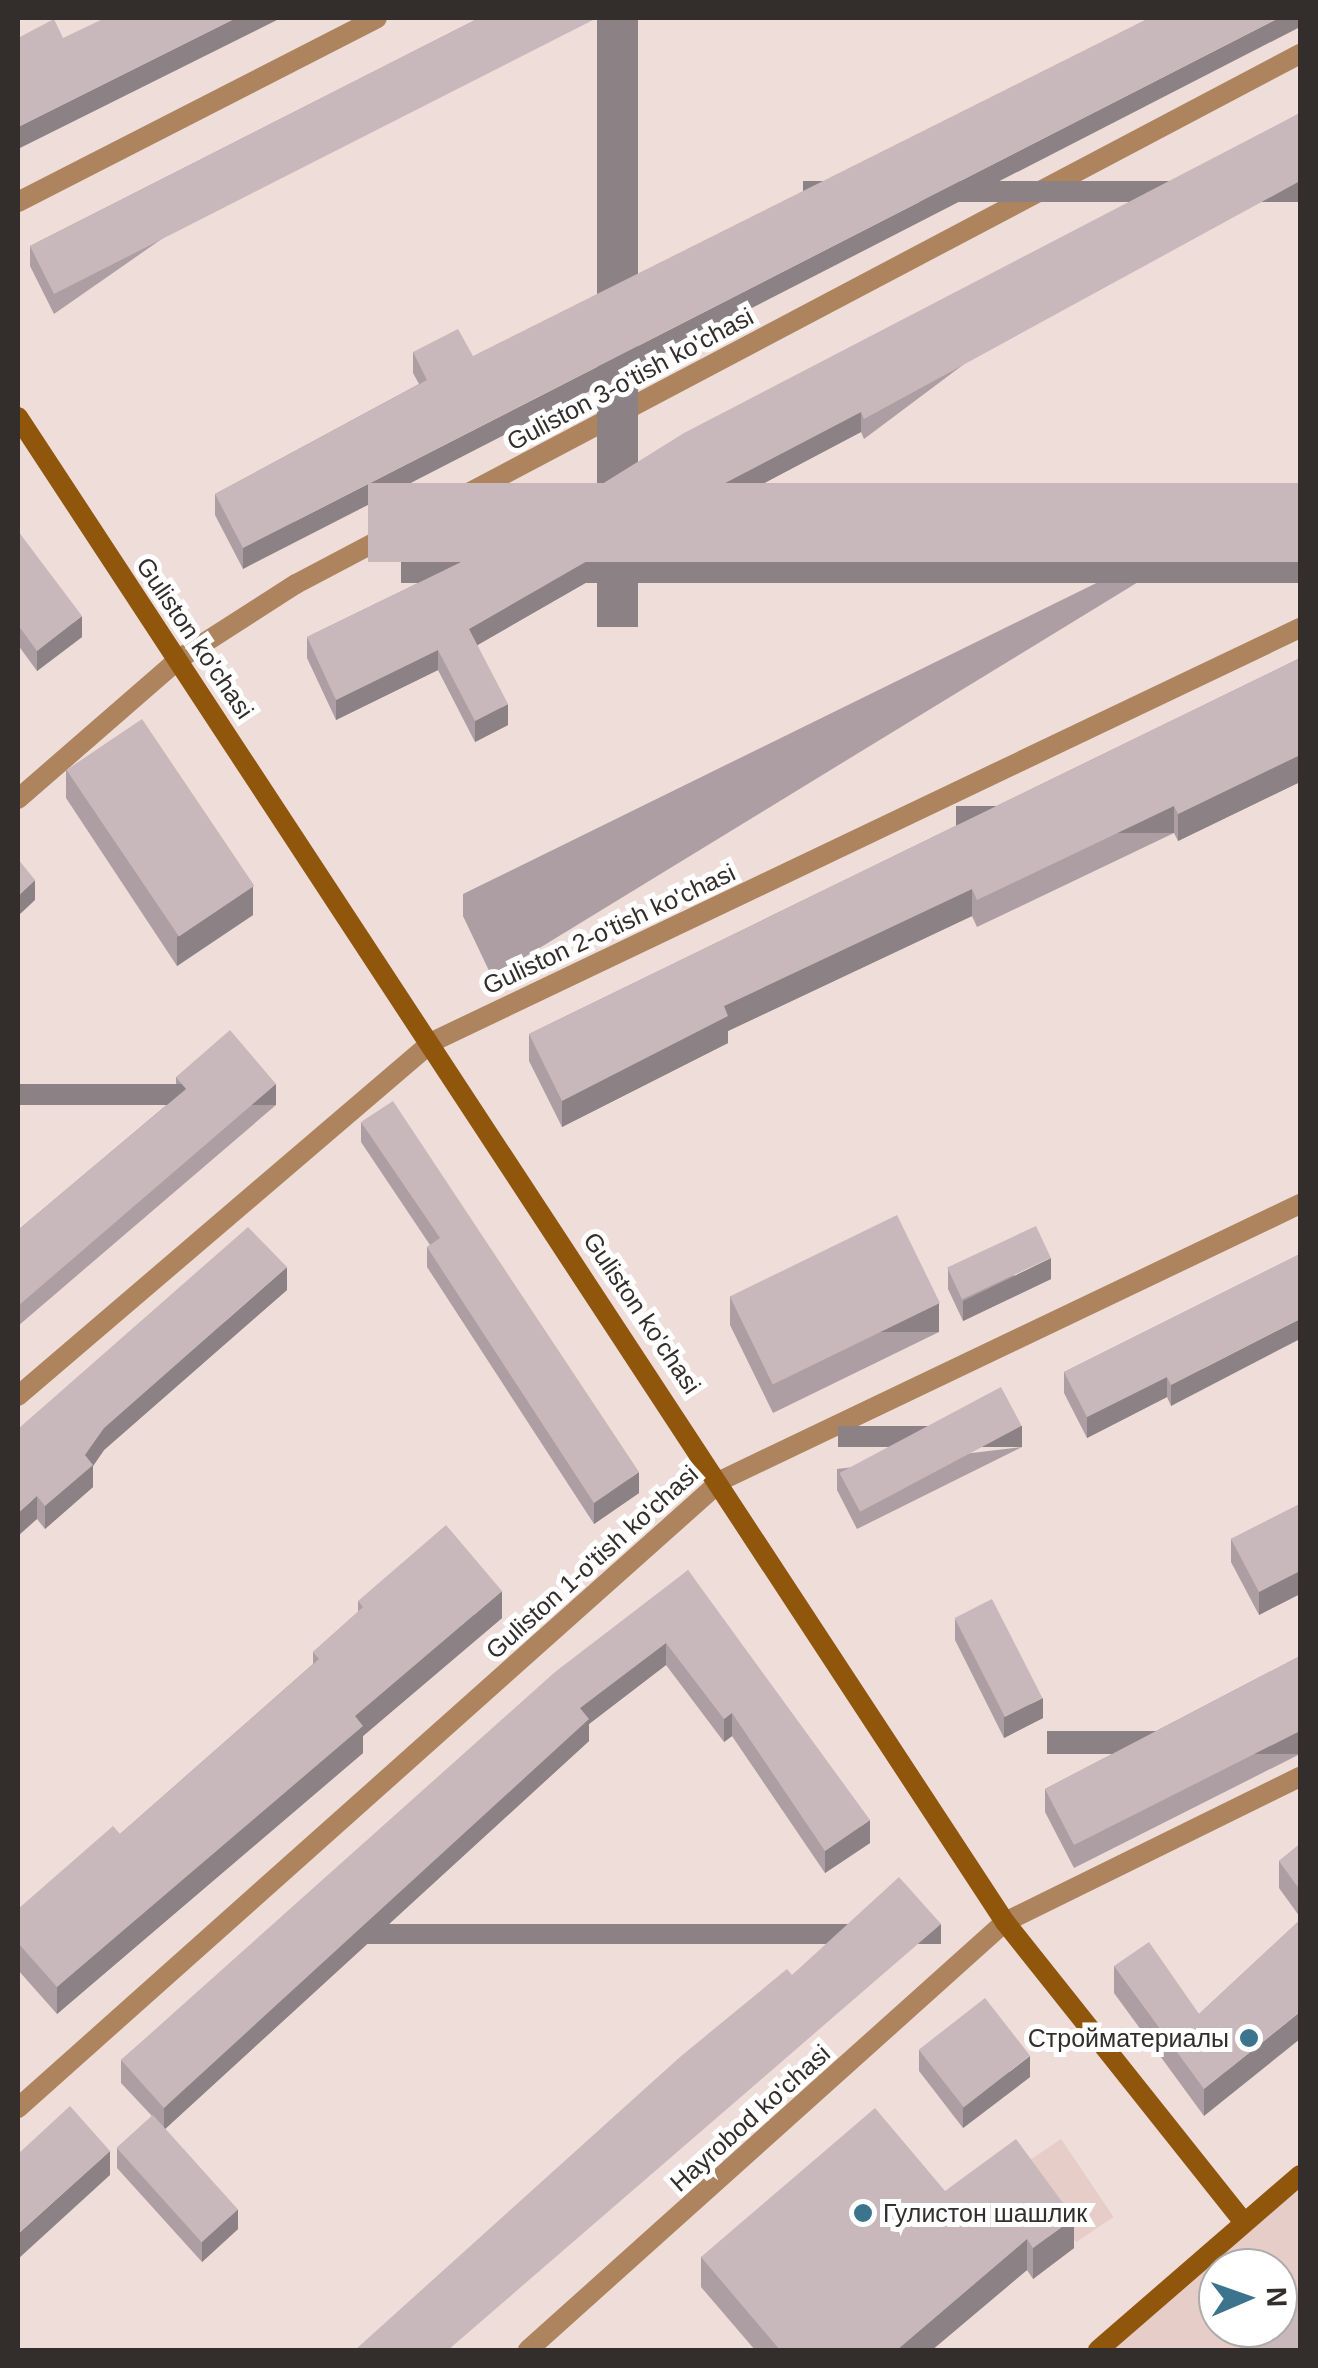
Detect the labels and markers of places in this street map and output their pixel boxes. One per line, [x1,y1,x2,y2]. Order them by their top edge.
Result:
place label: Стройматериалы [1028,2023,1229,2053]
marker: Стройматериалы [1238,2027,1260,2049]
place label: Гулистон шашлик [883,2198,1087,2228]
marker: Гулистон шашлик [852,2202,874,2224]

